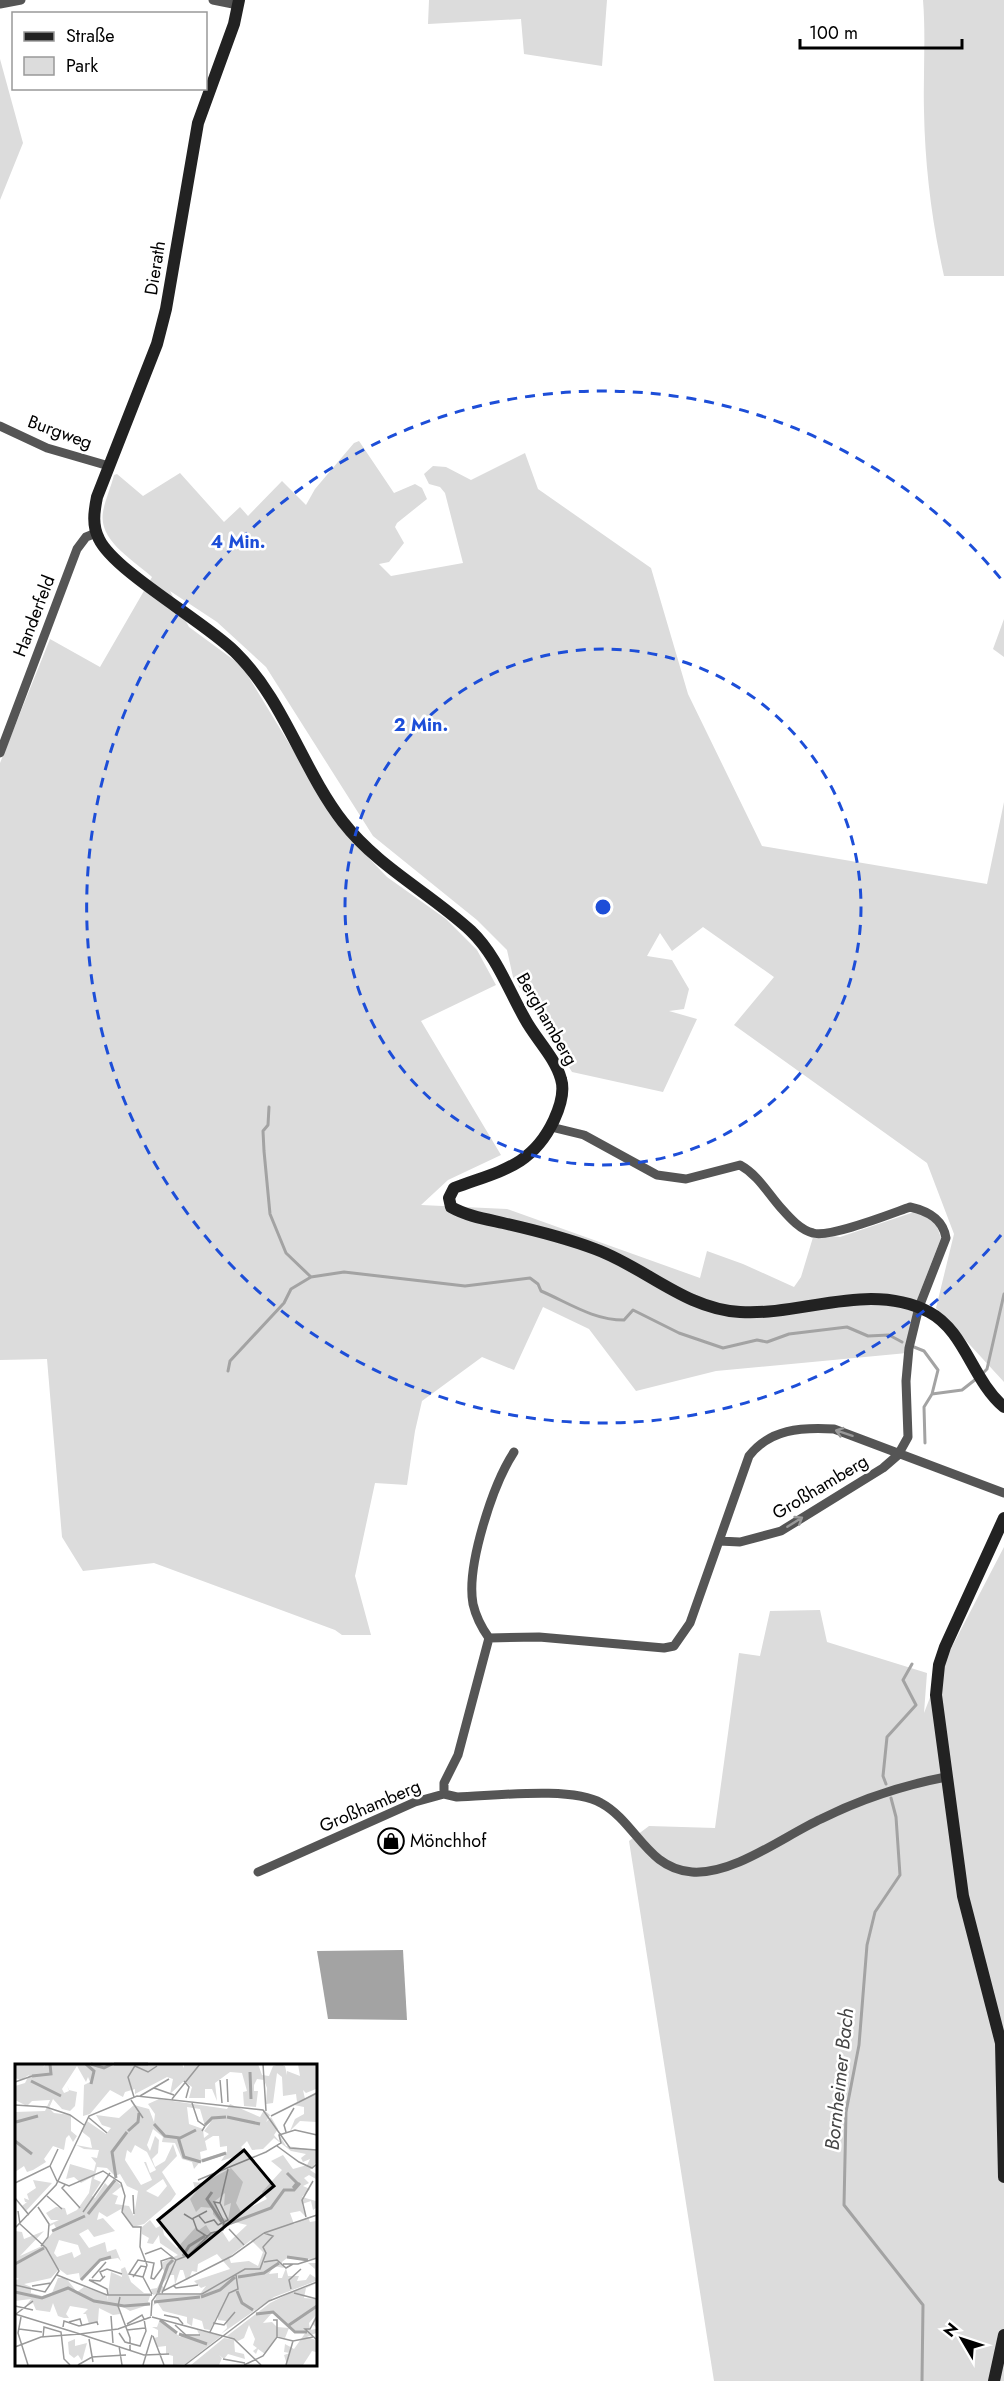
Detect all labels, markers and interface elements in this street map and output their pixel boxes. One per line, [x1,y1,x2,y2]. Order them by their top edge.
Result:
legend [12,12,207,90]
scale bar [800,12,962,50]
text: 100 m [809,20,858,46]
text: Straße [66,23,114,49]
text: Park [66,53,98,79]
street label: Dierath [138,239,172,297]
street label: Burgweg [24,408,96,456]
text: 4 Min. [210,529,266,555]
street label: Handerfeld [7,571,61,661]
text: 2 Min. [394,712,448,738]
centre of rings [593,897,613,917]
street label: Berghamberg [510,968,584,1070]
one-way arrow [835,1426,854,1437]
street label: Großhamberg [767,1448,873,1526]
one-way arrow [786,1516,803,1529]
street label: Großhamberg [315,1773,425,1839]
shop icon: Mönchhof [376,1826,406,1856]
place label: Mönchhof [410,1828,487,1854]
water label: Bornheimer Bach [818,2007,861,2152]
inset map [15,2064,316,2366]
north arrow [932,2309,992,2369]
text: N [938,2318,964,2342]

